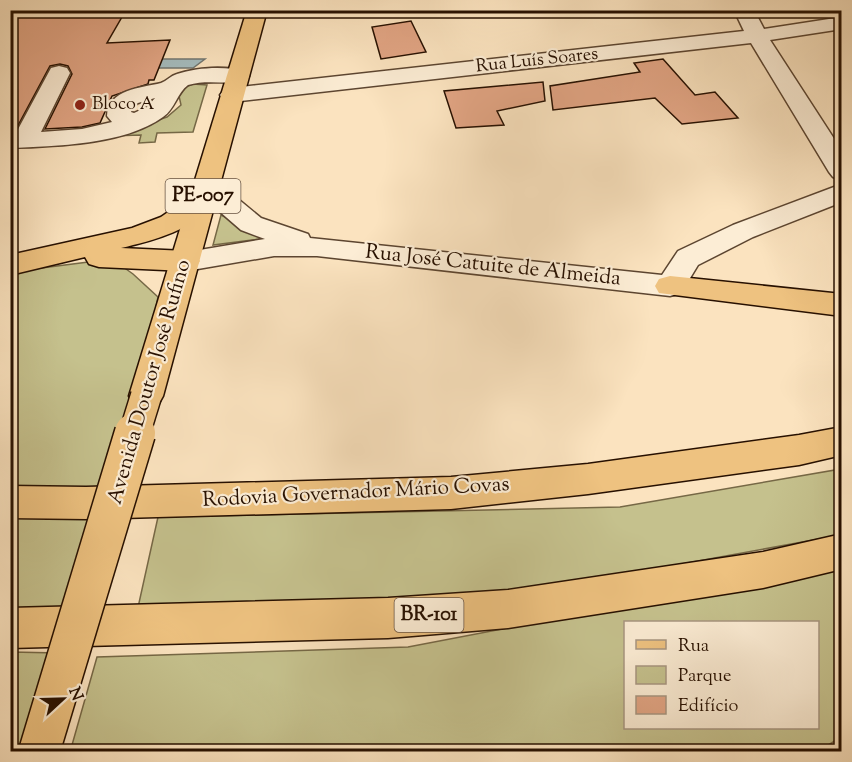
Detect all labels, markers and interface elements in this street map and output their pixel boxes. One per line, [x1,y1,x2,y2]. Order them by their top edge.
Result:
street label: Rua Luís Soares [474,42,600,80]
place label: Bloco A [92,92,155,118]
marker: Bloco A [73,98,87,112]
road number: PE-007 [166,179,240,213]
street label: Rua José Catuite de Almeida [364,238,623,294]
street label: Avenida Doutor José Rufino [101,256,199,508]
street label: Rodovia Governador Mário Covas [202,470,510,516]
road number: BR-101 [394,598,464,632]
legend [624,621,819,729]
text: Rua [678,634,709,660]
text: Parque [678,664,731,690]
north arrow [33,669,93,729]
text: N [62,684,88,705]
text: Edifício [678,694,739,720]

